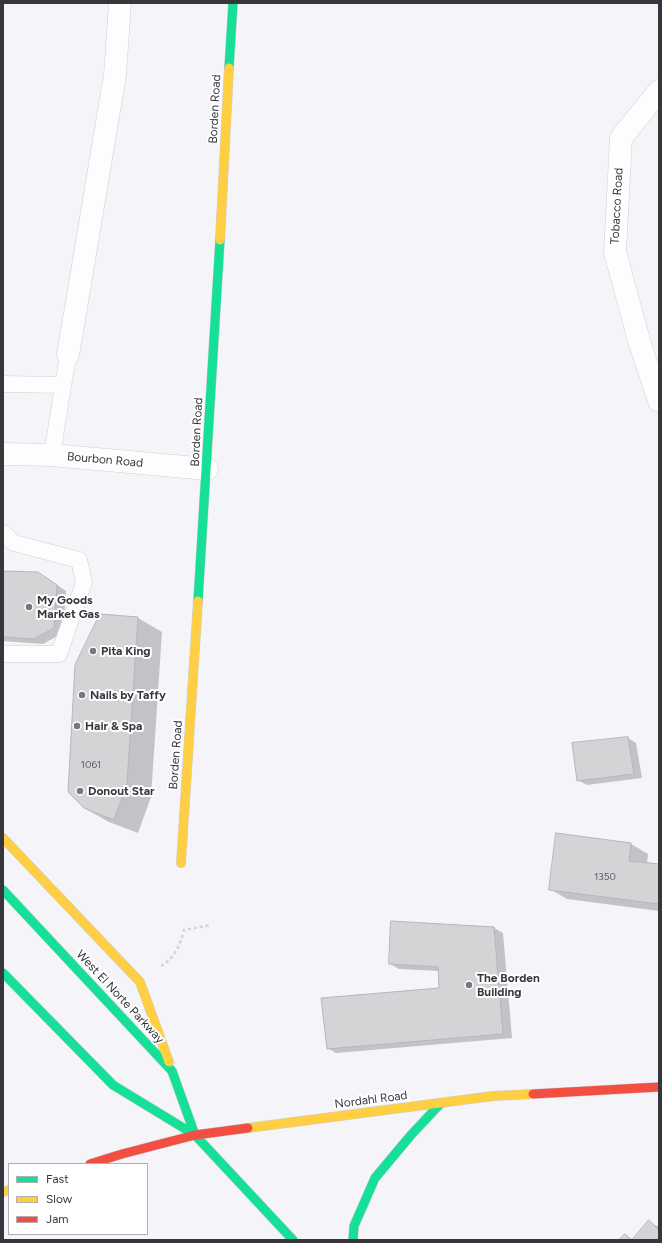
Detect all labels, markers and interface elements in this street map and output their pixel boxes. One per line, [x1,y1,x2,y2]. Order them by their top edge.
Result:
street label: Borden Road [206,74,224,144]
street label: Tobacco Road [608,167,626,245]
street label: Borden Road [188,397,206,467]
street label: Bourbon Road [66,450,144,470]
place label: My Goods Market Gas [37,593,100,621]
marker: My Goods Market Gas [24,602,34,612]
place label: Pita King [101,644,151,658]
marker: Pita King [88,646,98,656]
place label: Nails by Taffy [90,688,166,702]
marker: Nails by Taffy [77,690,87,700]
place label: Hair & Spa [85,719,142,733]
street label: Borden Road [166,720,186,790]
marker: Hair & Spa [72,721,82,731]
house number: 1061 [81,759,101,771]
place label: Donout Star [88,784,155,798]
marker: Donout Star [75,786,85,796]
house number: 1350 [594,871,616,883]
street label: West El Norte Parkway [73,947,167,1047]
place label: The Borden Building [477,971,540,999]
marker: The Borden Building [464,980,474,990]
street label: Nordahl Road [334,1088,408,1112]
legend [8,1163,148,1235]
text: Fast [46,1172,69,1186]
text: Slow [46,1192,72,1206]
text: Jam [46,1212,69,1226]

